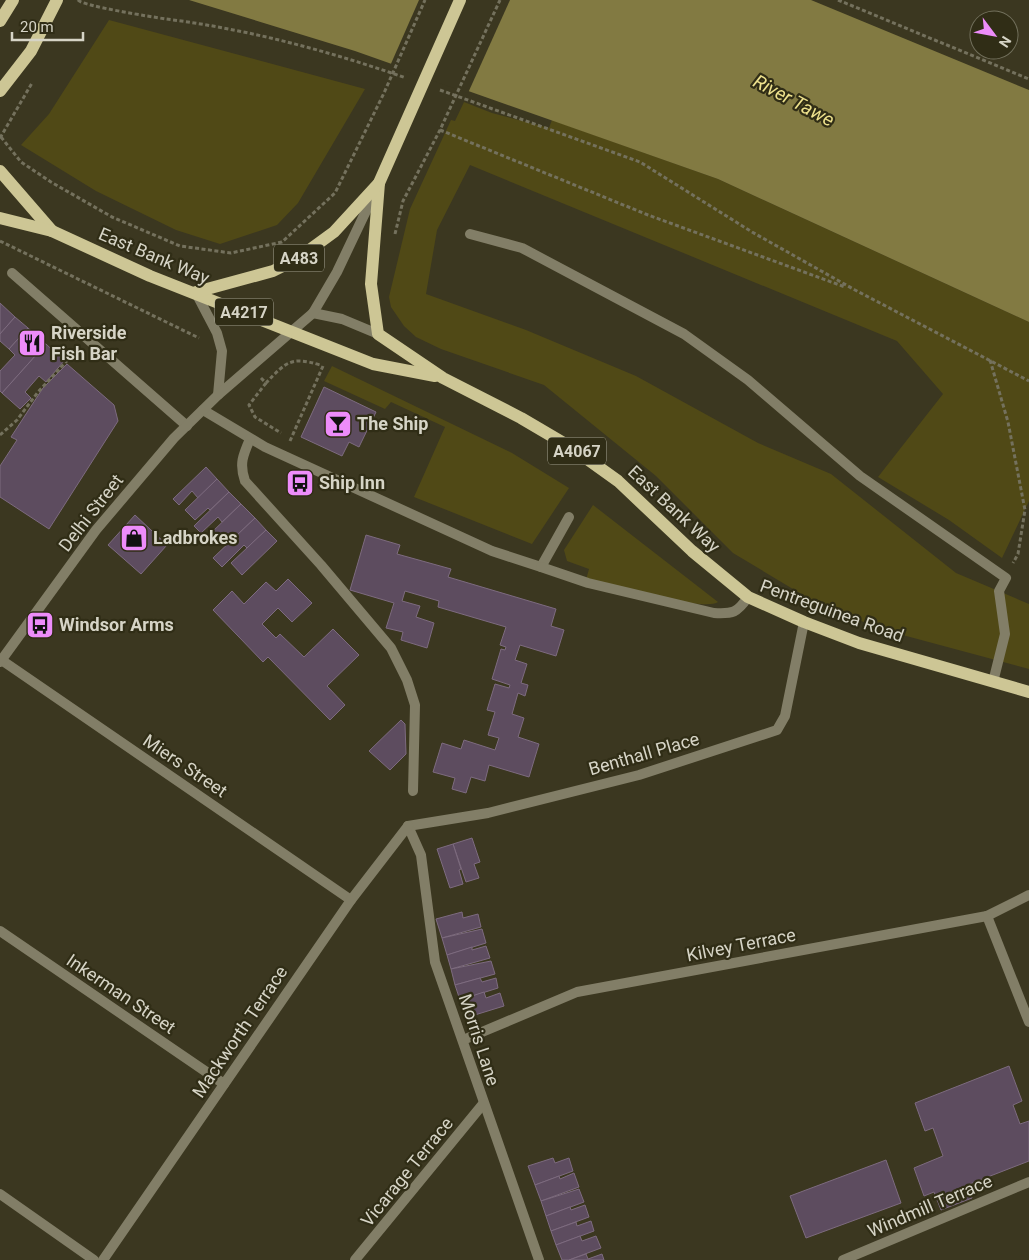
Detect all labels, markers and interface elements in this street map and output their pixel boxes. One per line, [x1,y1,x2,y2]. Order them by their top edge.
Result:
scale bar [12,10,84,42]
north arrow [969,10,1019,60]
text: 20 m [20,18,54,36]
text: N [996,33,1014,50]
water label: River Tawe [749,70,838,131]
street label: East Bank Way [96,223,213,288]
road number: A483 [274,244,324,272]
road number: A4217 [215,298,273,326]
place label: Riverside Fish Bar [51,322,127,364]
restaurant icon: Riverside Fish Bar [17,328,47,358]
bar icon: The Ship [323,409,353,439]
place label: The Ship [357,413,428,434]
road number: A4067 [548,438,606,464]
street label: East Bank Way [624,461,725,557]
bus stop icon: Ship Inn [285,468,315,498]
street label: Delhi Street [54,470,127,555]
place label: Ship Inn [319,472,385,493]
shop icon: Ladbrokes [119,523,149,553]
place label: Ladbrokes [153,527,238,548]
street label: Pentreguinea Road [757,575,907,646]
bus stop icon: Windsor Arms [25,610,55,640]
place label: Windsor Arms [59,614,174,635]
street label: Benthall Place [586,728,702,779]
street label: Miers Street [139,730,231,801]
street label: Kilvey Terrace [685,924,797,965]
street label: Inkerman Street [63,949,180,1038]
street label: Mackworth Terrace [188,962,291,1102]
street label: Morris Lane [455,991,504,1088]
street label: Vicarage Terrace [356,1113,457,1231]
street label: Windmill Terrace [864,1170,995,1241]

